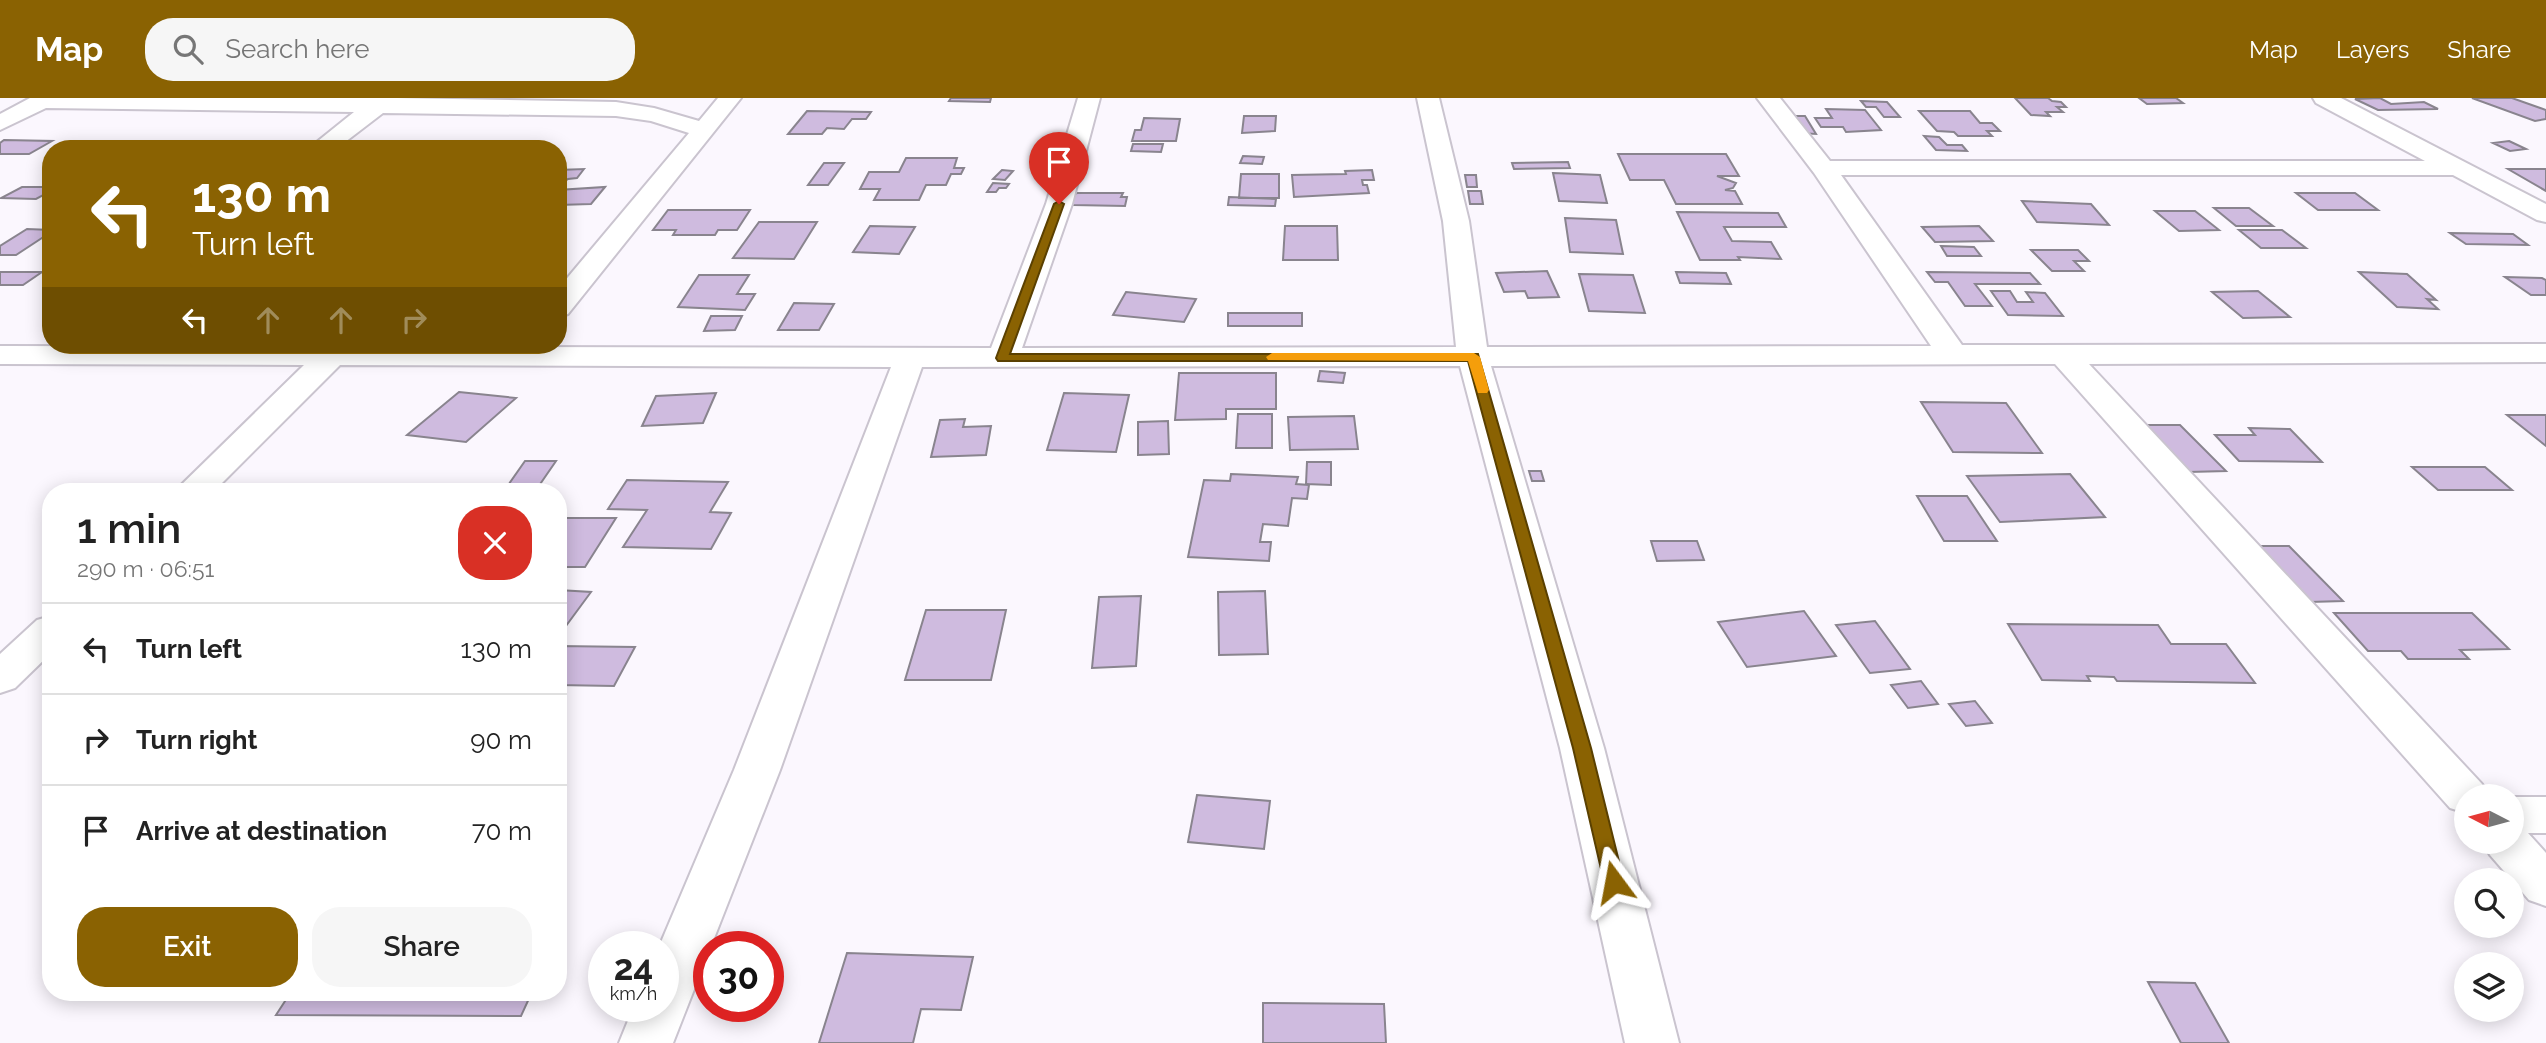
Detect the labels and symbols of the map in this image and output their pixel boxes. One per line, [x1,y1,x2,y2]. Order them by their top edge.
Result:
pin [1029,132,1089,204]
north arrow [2454,784,2524,854]
position arrow [1577,845,1651,919]
speed limit sign: 30 [693,931,784,1022]

